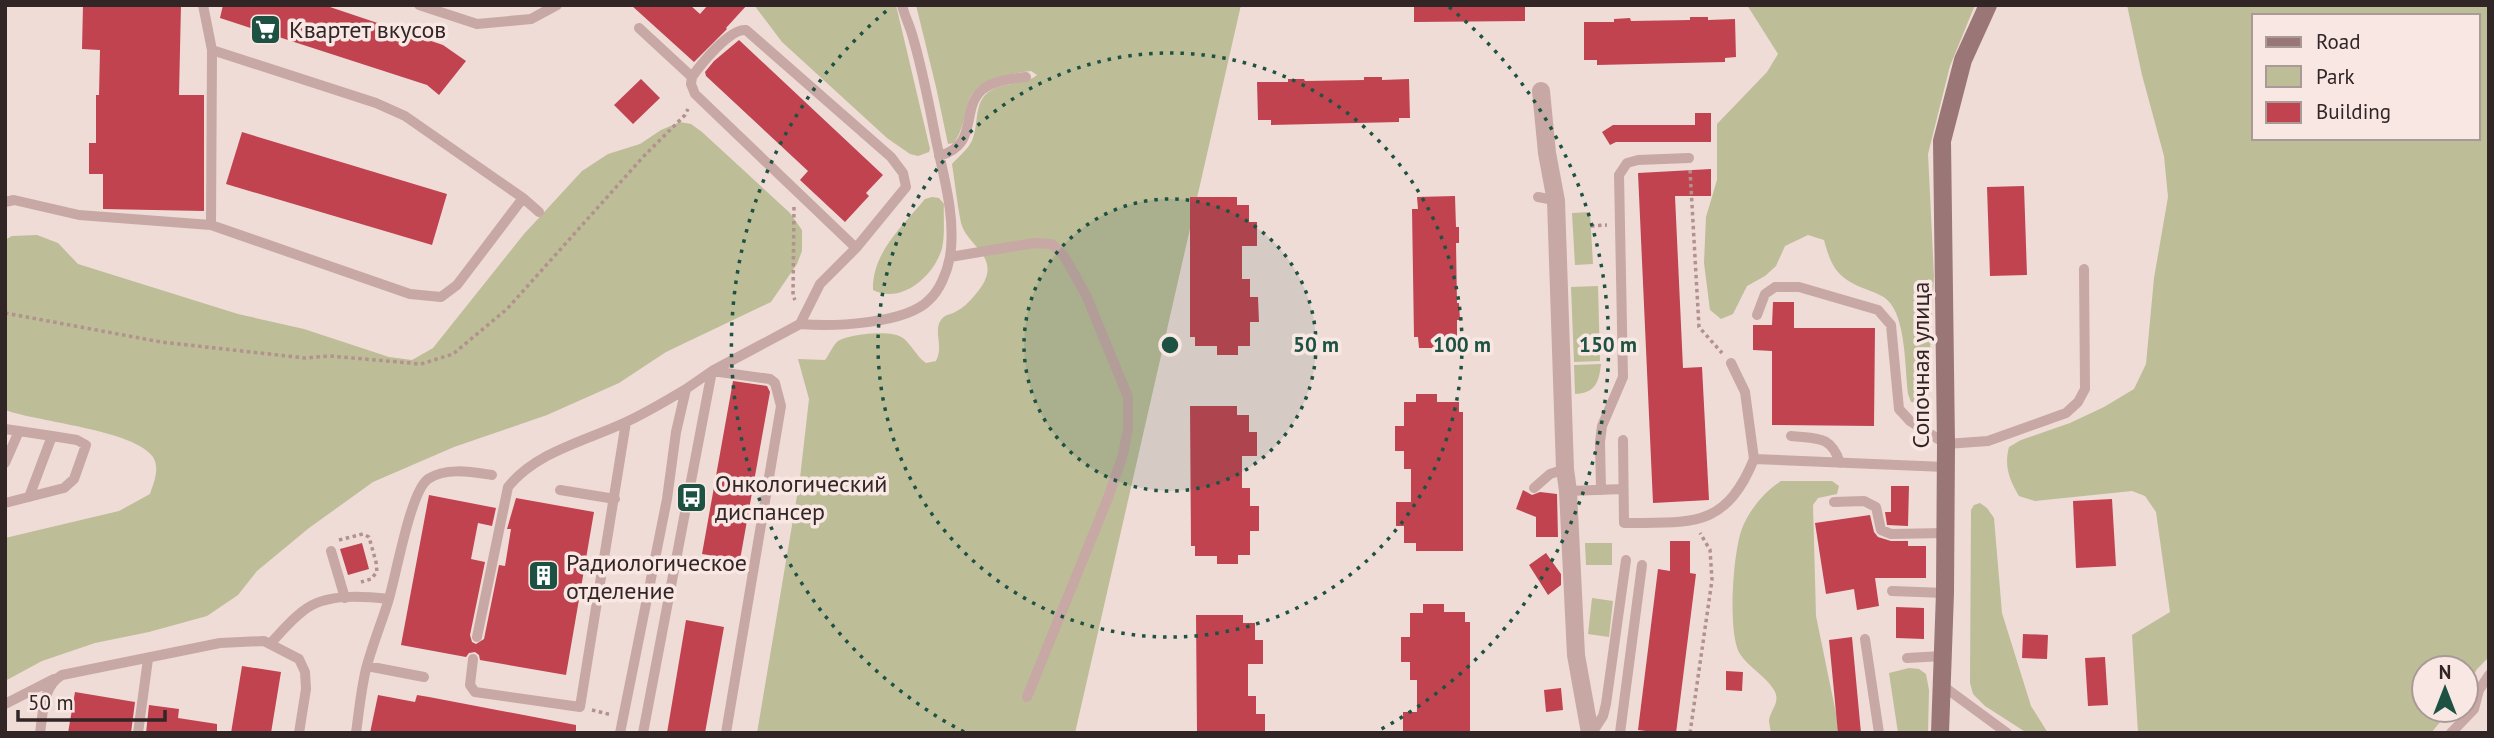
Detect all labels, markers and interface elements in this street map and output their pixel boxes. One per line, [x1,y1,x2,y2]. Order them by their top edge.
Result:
supermarket icon: Квартет вкусов [249,12,283,46]
place label: Квартет вкусов [289,14,446,45]
legend [2252,14,2480,140]
text: Road [2316,28,2360,55]
text: Park [2316,63,2355,90]
text: Building [2316,98,2391,125]
street label: Сопочная улица [1905,282,1936,448]
text: 50 m [1293,331,1339,358]
text: 100 m [1433,331,1491,358]
text: 150 m [1579,331,1637,358]
centre of rings [1158,333,1182,357]
place label: Онкологический диспансер [715,468,887,527]
bus stop icon: Онкологический диспансер [675,480,709,514]
place label: Радиологическое отделение [566,547,747,606]
building icon: Радиологическое отделение [526,559,560,593]
north arrow [2410,654,2480,724]
text: N [2439,660,2451,684]
scale bar [18,678,164,722]
text: 50 m [28,689,74,716]

